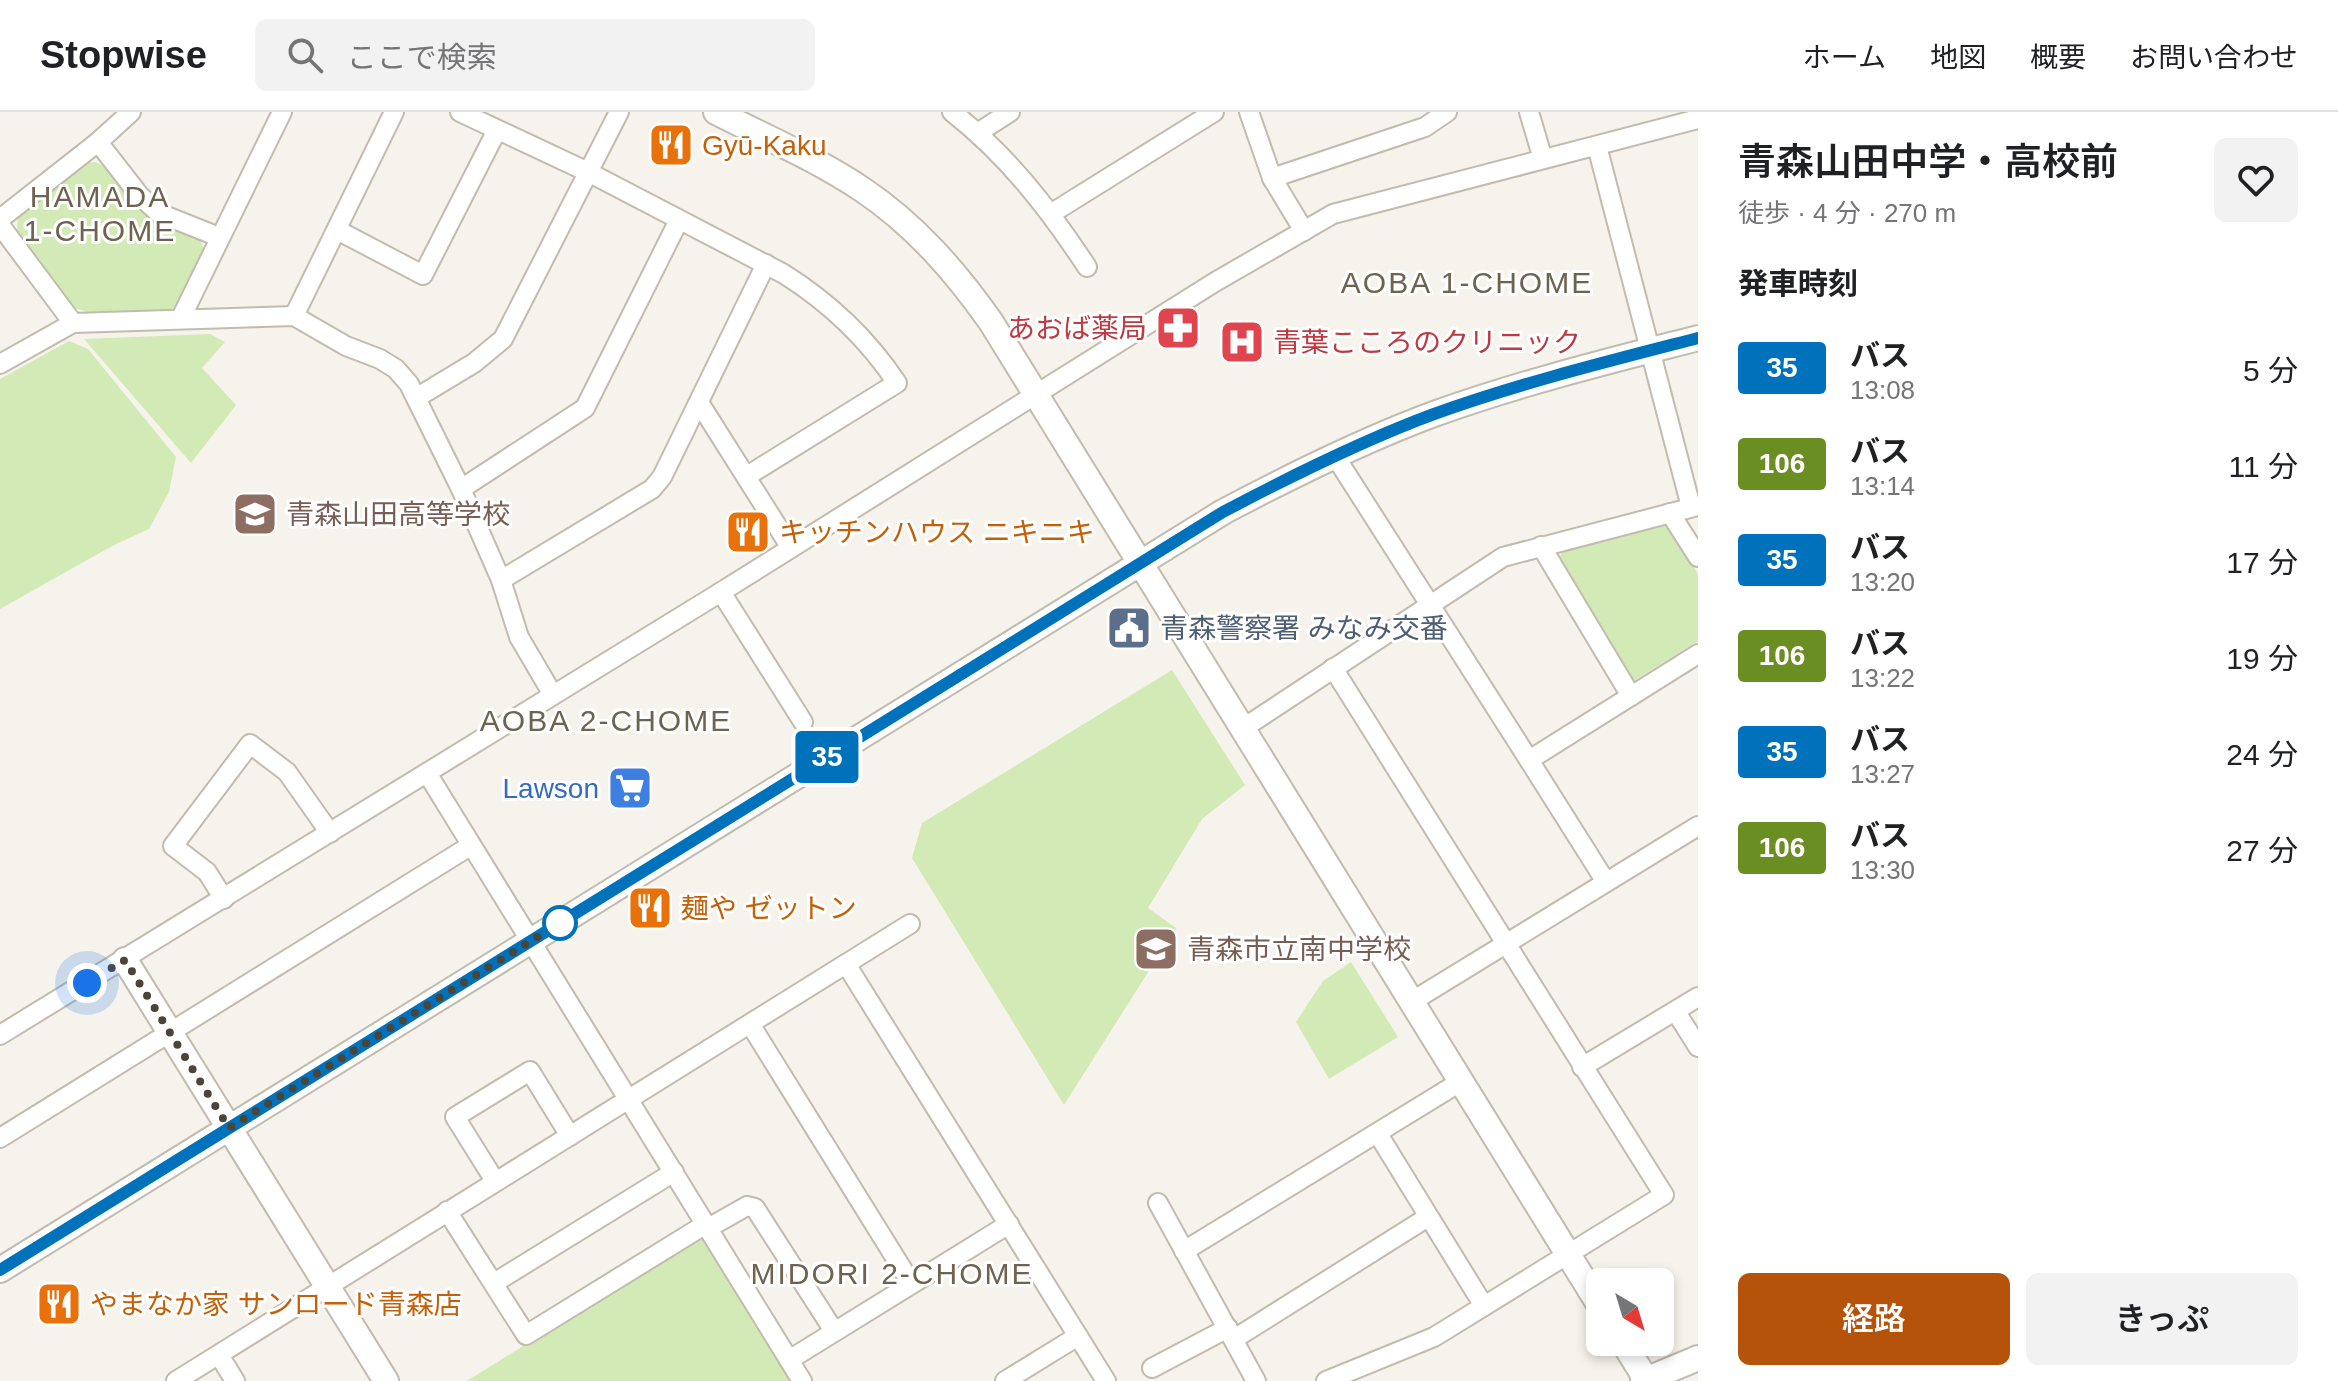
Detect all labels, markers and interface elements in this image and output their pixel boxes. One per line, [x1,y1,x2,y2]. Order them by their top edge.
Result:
search box [255,19,815,91]
icon: search [283,33,327,77]
text: Stopwise [40,34,207,76]
text: ここで検索 [347,41,497,74]
text: ホーム [1803,42,1886,73]
text: 地図 [1930,42,1986,73]
text: 概要 [2030,42,2086,73]
text: お問い合わせ [2130,42,2298,73]
restaurant icon: Gyū-Kaku [647,121,695,169]
place label: Gyū-Kaku [702,130,827,161]
button: heart [2214,138,2298,222]
text: 青森山田中学・高校前 [1738,141,2118,183]
district label: HAMADA 1-CHOME [24,180,176,247]
text: 徒歩 · 4 分 · 270 m [1738,198,1956,228]
district label: AOBA 1-CHOME [1341,266,1593,299]
text: 発車時刻 [1738,267,1858,300]
pharmacy icon: あおば薬局 [1154,304,1202,352]
place label: あおば薬局 [1007,313,1147,344]
hospital icon: 青葉こころのクリニック [1218,318,1266,366]
place label: 青葉こころのクリニック [1273,327,1581,358]
text: バス [1850,339,1910,372]
text: 35 [1766,352,1798,383]
text: 5 分 [2243,354,2298,387]
text: 13:08 [1850,375,1915,405]
text: バス [1850,435,1910,468]
text: 106 [1759,448,1805,479]
text: 11 分 [2229,450,2298,483]
text: 13:14 [1850,471,1915,501]
school or university icon: 青森山田高等学校 [231,490,279,538]
place label: 青森山田高等学校 [286,499,510,530]
restaurant icon: キッチンハウス ニキニキ [724,508,772,556]
place label: キッチンハウス ニキニキ [779,517,1095,548]
text: バス [1850,531,1910,564]
text: 35 [1766,544,1798,575]
text: 17 分 [2226,546,2298,579]
text: 13:20 [1850,567,1915,597]
public building icon: 青森警察署 みなみ交番 [1105,604,1153,652]
place label: 青森警察署 みなみ交番 [1160,613,1448,644]
text: バス [1850,627,1910,660]
text: 106 [1759,640,1805,671]
text: 19 分 [2226,642,2298,675]
text: 13:22 [1850,663,1915,693]
district label: AOBA 2-CHOME [480,704,732,737]
text: バス [1850,723,1910,756]
line badge: 35 [791,731,863,783]
text: 35 [1766,736,1798,767]
text: 24 分 [2226,738,2298,771]
text: 35 [811,741,843,772]
text: 13:27 [1850,759,1915,789]
supermarket icon: Lawson [606,764,654,812]
place label: Lawson [502,773,599,804]
text: バス [1850,819,1910,852]
text: 106 [1759,832,1805,863]
text: 27 分 [2226,834,2298,867]
text: 13:30 [1850,855,1915,885]
restaurant icon: 麺や ゼットン [626,884,674,932]
place label: 麺や ゼットン [681,893,857,924]
unlabelled marker [543,906,577,940]
school or university icon: 青森市立南中学校 [1132,925,1180,973]
place label: 青森市立南中学校 [1187,934,1411,965]
your location [67,963,107,1003]
district label: MIDORI 2-CHOME [751,1257,1034,1290]
north arrow [1586,1268,1674,1356]
map controls [1586,1268,1674,1356]
button: 経路 [1738,1273,2010,1365]
button: きっぷ [2026,1273,2298,1365]
restaurant icon: やまなか家 サンロード青森店 [35,1280,83,1328]
place label: やまなか家 サンロード青森店 [90,1289,462,1320]

